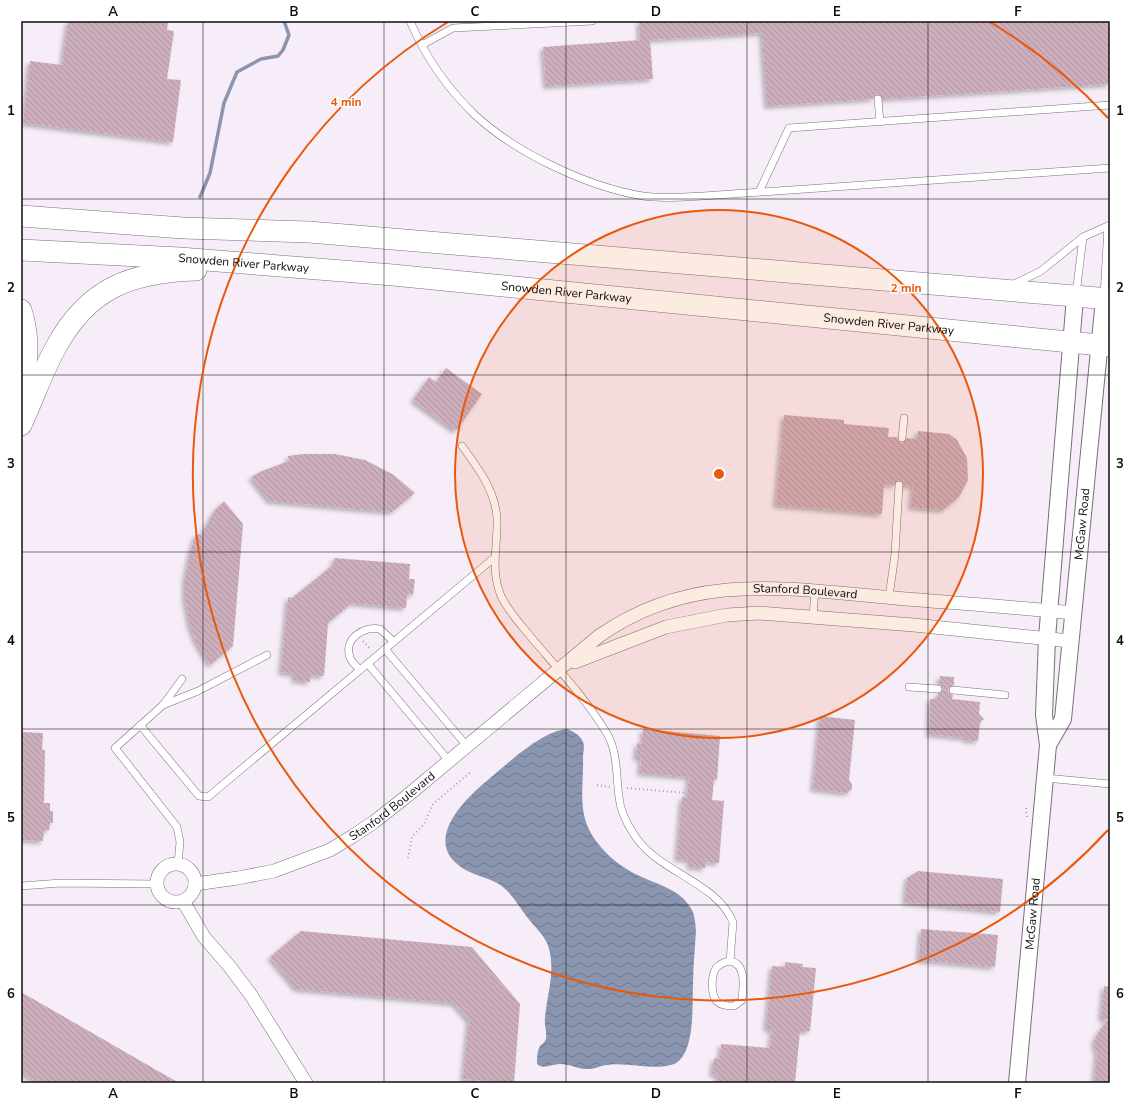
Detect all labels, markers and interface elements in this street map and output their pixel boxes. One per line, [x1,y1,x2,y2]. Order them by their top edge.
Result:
text: A [108,3,118,21]
text: B [290,3,299,21]
text: C [471,3,480,21]
text: D [651,3,661,21]
text: E [833,3,841,21]
text: F [1014,3,1022,21]
text: 4 min [330,94,362,110]
text: 1 [7,102,15,120]
text: 1 [1116,102,1124,120]
street label: Snowden River Parkway [178,250,310,276]
street label: Snowden River Parkway [500,278,633,307]
text: 2 [7,279,15,297]
text: 2 [1116,279,1124,297]
text: 2 min [890,280,922,296]
street label: Snowden River Parkway [823,310,956,339]
text: 3 [7,455,15,473]
text: 3 [1116,455,1124,473]
centre of rings [712,467,726,481]
street label: McGaw Road [1071,487,1094,561]
street label: Stanford Boulevard [753,580,858,602]
text: 4 [7,632,15,650]
text: 4 [1116,632,1124,650]
street label: Stanford Boulevard [346,768,438,844]
text: 5 [7,809,15,827]
text: 5 [1116,809,1124,827]
street label: McGaw Road [1021,877,1044,950]
text: 6 [7,985,15,1003]
text: 6 [1116,985,1124,1003]
text: A [108,1085,118,1103]
text: B [290,1085,299,1103]
text: C [471,1085,480,1103]
text: D [651,1085,661,1103]
text: E [833,1085,841,1103]
text: F [1014,1085,1022,1103]

